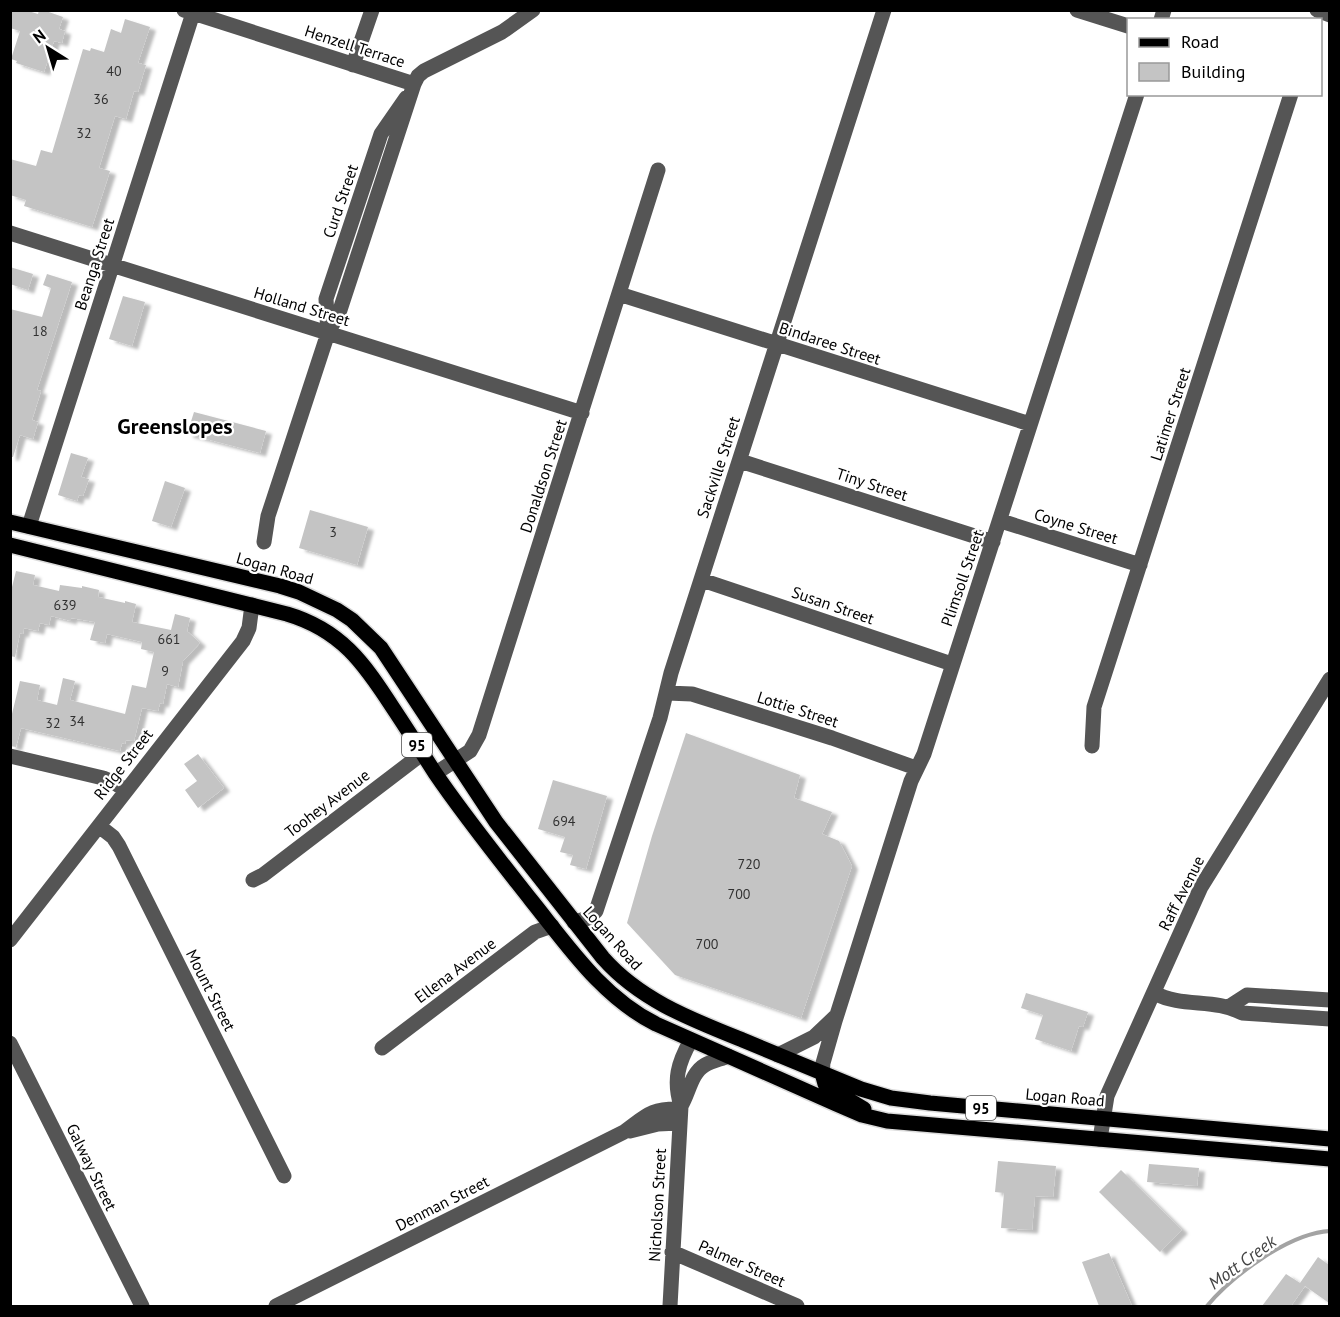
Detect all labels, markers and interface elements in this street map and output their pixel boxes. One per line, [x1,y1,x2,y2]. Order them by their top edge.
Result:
north arrow [18,18,78,78]
legend [1127,18,1322,96]
street label: Henzell Terrace [302,20,408,72]
text: N [29,25,49,47]
text: Road [1181,30,1219,53]
text: Building [1181,60,1245,83]
house number: 40 [106,62,122,80]
house number: 36 [93,90,109,108]
house number: 32 [76,124,92,142]
street label: Curd Street [318,161,362,241]
street label: Beanga Street [70,215,118,313]
street label: Holland Street [252,282,353,330]
street label: Bindaree Street [777,317,884,369]
house number: 18 [32,322,48,340]
street label: Latimer Street [1145,364,1195,463]
district label: Greenslopes [117,412,233,440]
street label: Sackville Street [692,413,744,520]
street label: Donaldson Street [515,416,571,535]
street label: Tiny Street [834,463,911,505]
street label: Coyne Street [1032,504,1121,548]
house number: 3 [329,523,337,541]
street label: Plimsoll Street [936,527,988,629]
street label: Logan Road [234,547,316,589]
street label: Susan Street [789,582,877,629]
house number: 639 [54,596,76,614]
house number: 661 [158,630,180,648]
house number: 9 [161,662,169,680]
street label: Lottie Street [755,686,842,732]
house number: 34 [69,712,85,730]
house number: 32 [45,714,61,732]
street label: Ridge Street [89,724,157,803]
road number: 95 [402,733,432,757]
street label: Toohey Avenue [281,765,373,841]
house number: 694 [553,812,576,830]
street label: Raff Avenue [1154,852,1208,934]
house number: 720 [738,855,761,873]
house number: 700 [728,885,751,903]
street label: Logan Road [579,902,647,974]
street label: Ellena Avenue [410,933,500,1007]
house number: 700 [696,935,719,953]
street label: Mount Street [182,946,240,1035]
street label: Logan Road [1025,1084,1105,1110]
road number: 95 [966,1096,996,1120]
street label: Galway Street [62,1120,122,1214]
street label: Nicholson Street [644,1147,670,1262]
street label: Denman Street [392,1171,493,1235]
water label: Mott Creek [1203,1229,1281,1294]
street label: Palmer Street [696,1235,789,1291]

